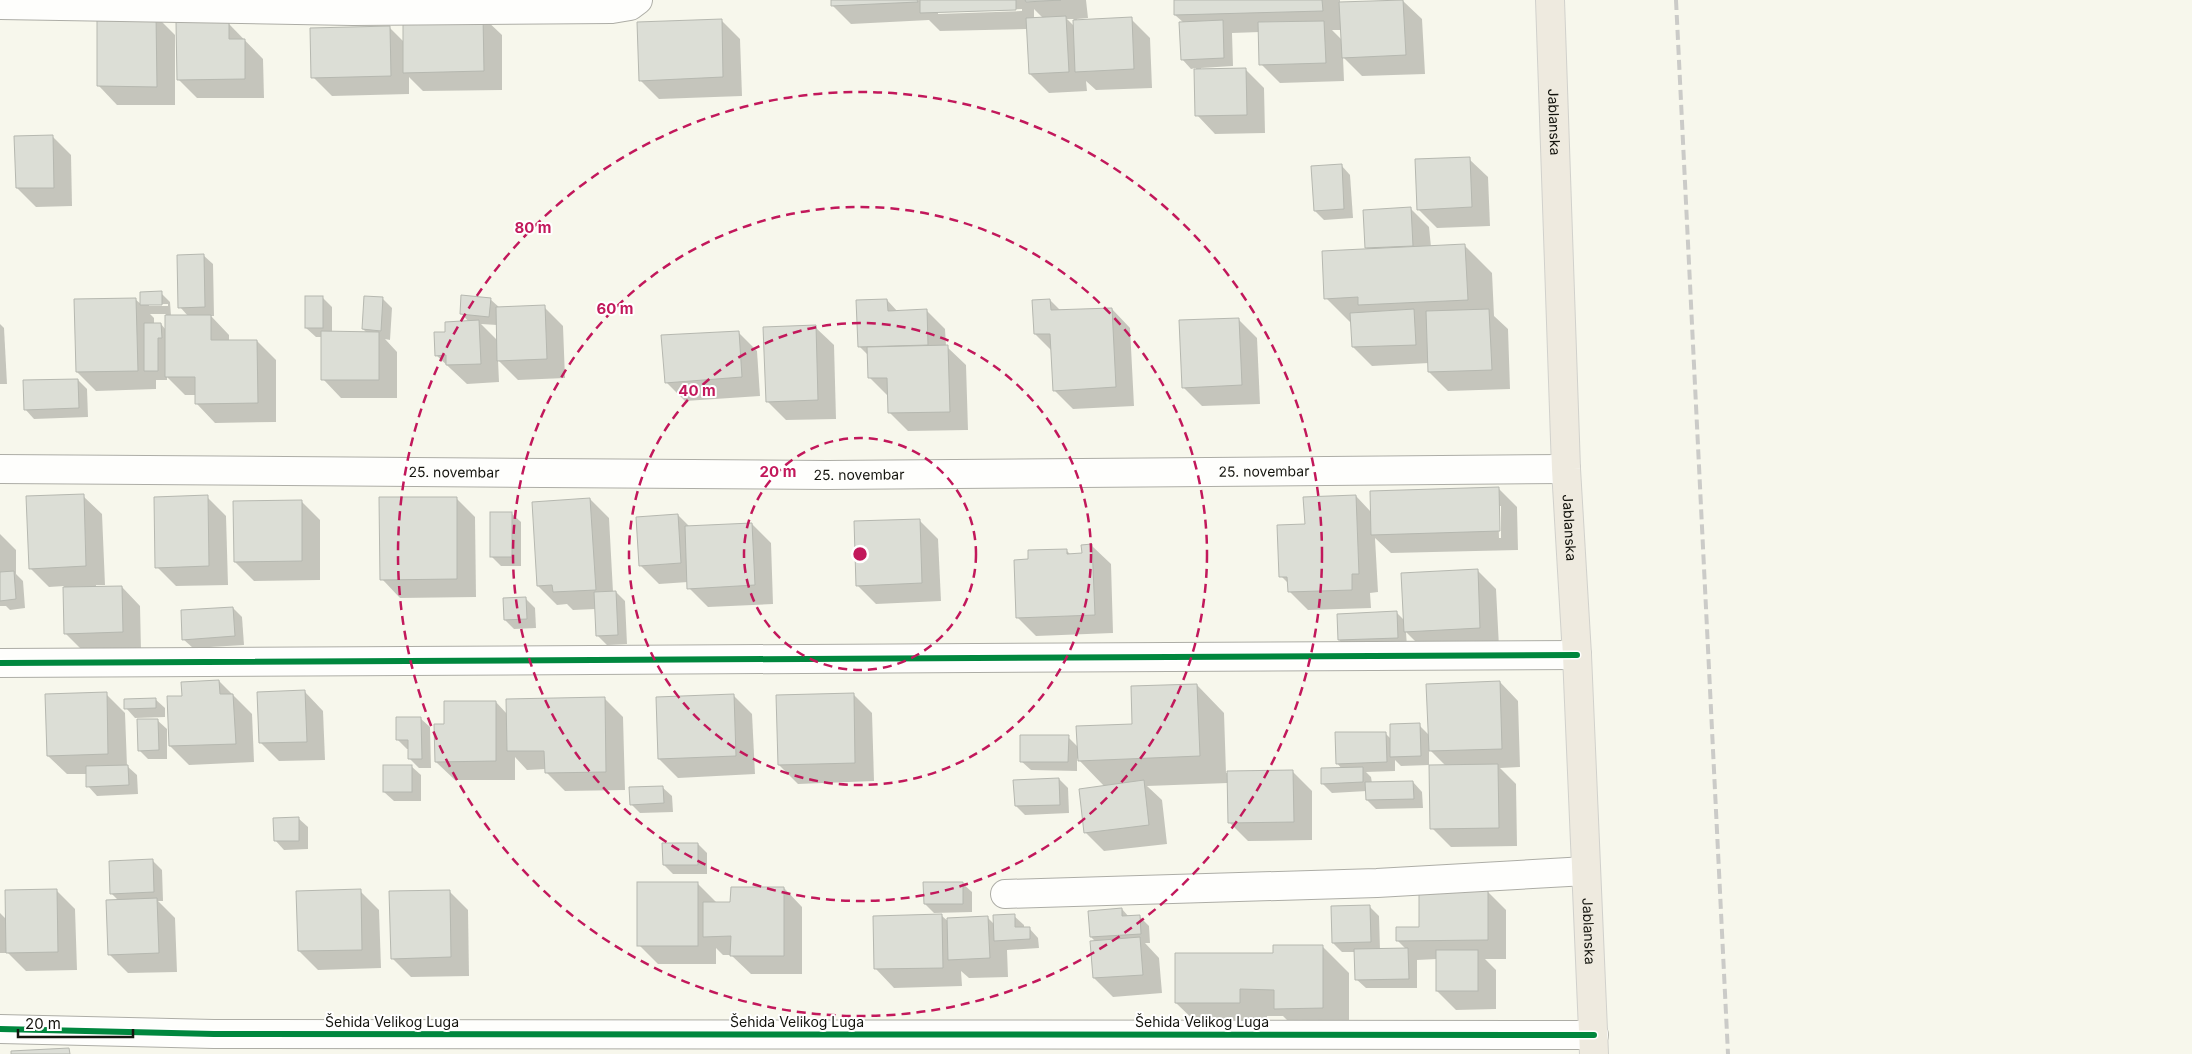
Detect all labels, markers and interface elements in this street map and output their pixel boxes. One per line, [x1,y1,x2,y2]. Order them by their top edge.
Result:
street label: Jablanska [1545,88,1564,156]
text: 80 m [514,218,552,237]
text: 60 m [596,299,634,318]
text: 40 m [678,381,716,400]
text: 20 m [760,462,796,481]
street label: 25. novembar [1218,462,1310,480]
street label: 25. novembar [408,463,500,481]
street label: 25. novembar [813,465,905,483]
street label: Jablanska [1560,494,1580,562]
centre of rings [851,545,869,563]
street label: Jablanska [1579,897,1599,965]
scale bar [18,1006,132,1038]
street label: Šehida Velikog Luga [325,1013,459,1030]
street label: Šehida Velikog Luga [730,1013,864,1030]
street label: Šehida Velikog Luga [1135,1013,1269,1030]
text: 20 m [25,1014,61,1033]

